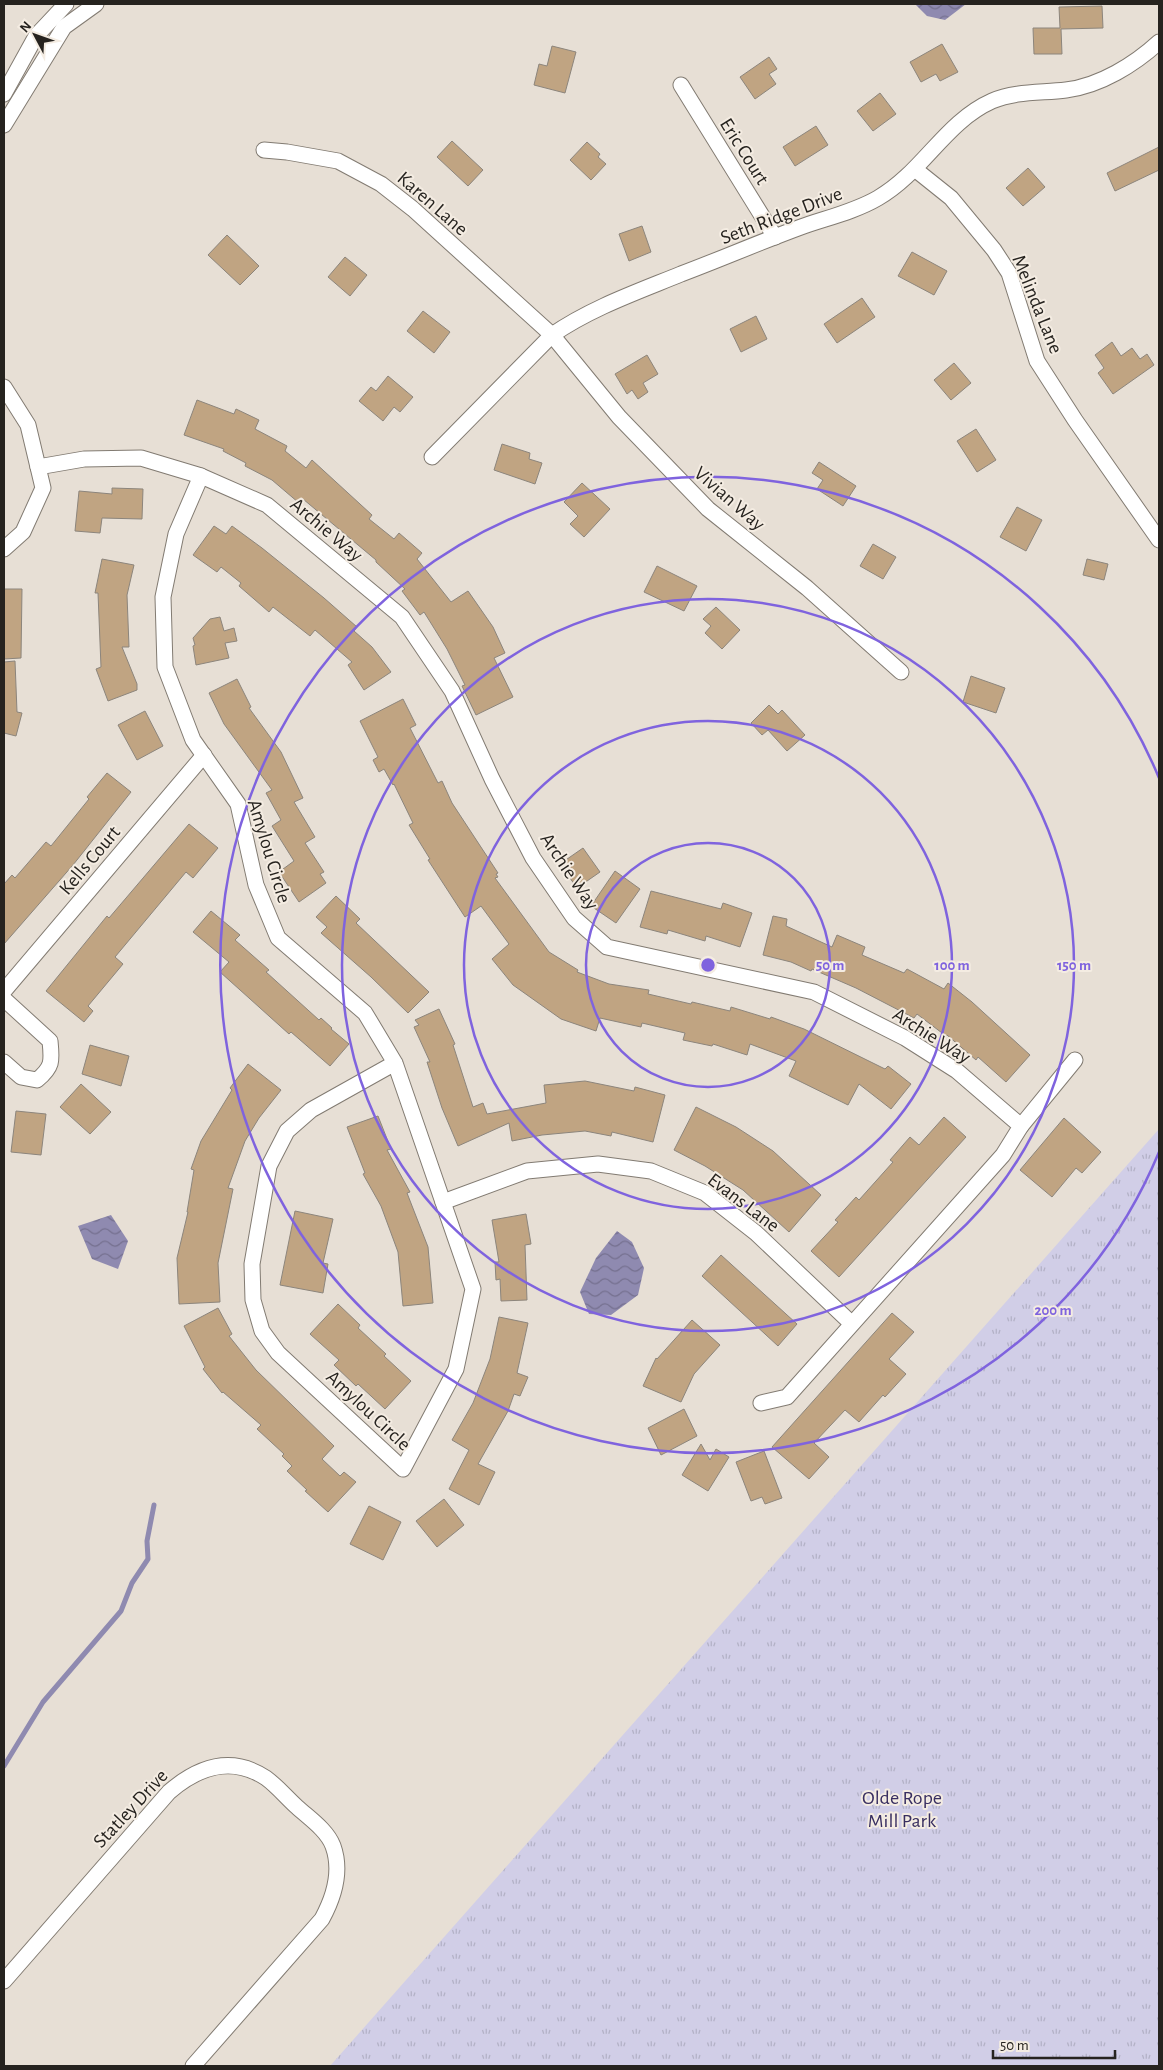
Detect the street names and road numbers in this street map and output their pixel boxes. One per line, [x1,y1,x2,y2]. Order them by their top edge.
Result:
street label: Eric Court [716,115,773,189]
street label: Karen Lane [393,168,471,240]
street label: Seth Ridge Drive [718,184,845,248]
street label: Melinda Lane [1008,252,1066,357]
street label: Vivian Way [690,463,769,535]
street label: Archie Way [286,494,367,566]
street label: Amylou Circle [244,797,294,906]
street label: Kells Court [55,822,124,899]
street label: Archie Way [536,830,602,914]
street label: Archie Way [889,1004,974,1068]
street label: Evans Lane [704,1169,783,1236]
street label: Amylou Circle [322,1367,414,1455]
street label: Statley Drive [90,1766,172,1852]

